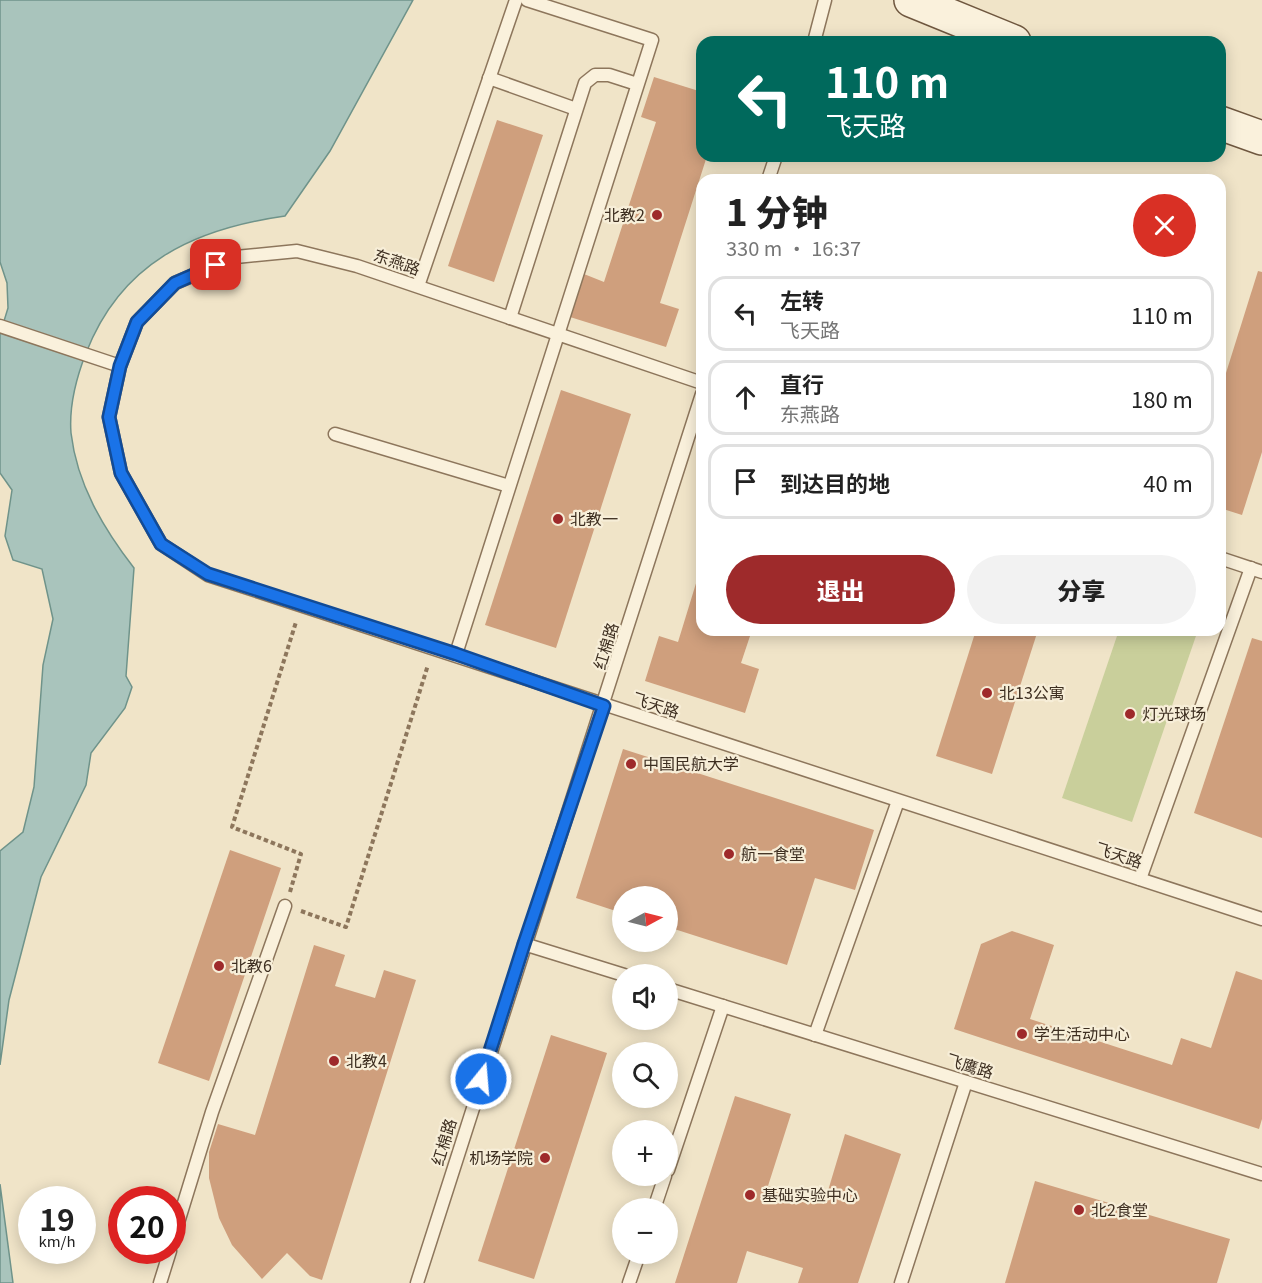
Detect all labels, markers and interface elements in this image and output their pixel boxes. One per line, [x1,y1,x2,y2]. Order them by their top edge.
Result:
text: 110 m [825,49,949,110]
icon: left [726,60,804,138]
text: 飞天路 [825,105,906,144]
text: 1 分钟 [726,184,828,236]
button: close [1133,194,1196,257]
place label: 北教2 [604,202,645,226]
marker: 北教2 [650,208,664,222]
text: 330 m · 16:37 [726,233,861,262]
pin [190,239,241,290]
street label: 东燕路 [371,242,424,280]
icon: arrive [199,248,232,281]
text: 左转 [780,283,824,315]
icon: left [729,297,762,330]
text: 110 m [1131,298,1193,330]
text: 飞天路 [780,315,840,344]
text: 直行 [780,367,824,399]
icon: ahead [729,381,762,414]
text: 180 m [1131,382,1193,414]
text: 东燕路 [780,399,840,428]
icon: arrive [729,465,762,498]
text: 到达目的地 [780,466,890,498]
text: 40 m [1143,466,1193,498]
place label: 北教一 [570,506,618,530]
marker: 北教一 [551,512,565,526]
button: 退出 [726,555,955,624]
button: 分享 [967,555,1196,624]
street label: 红棉路 [587,619,624,672]
place label: 北13公寓 [999,680,1065,704]
street label: 飞天路 [630,685,683,723]
marker: 北13公寓 [980,686,994,700]
place label: 灯光球场 [1142,701,1206,725]
marker: 灯光球场 [1123,707,1137,721]
place label: 中国民航大学 [643,751,739,775]
marker: 中国民航大学 [624,757,638,771]
street label: 飞天路 [1093,835,1146,873]
place label: 航一食堂 [741,841,805,865]
marker: 航一食堂 [722,847,736,861]
north arrow [612,886,678,952]
map controls [612,886,678,1264]
place label: 北教6 [231,953,272,977]
marker: 北教6 [212,959,226,973]
button: sound [612,964,678,1030]
place label: 学生活动中心 [1034,1021,1130,1045]
marker: 学生活动中心 [1015,1027,1029,1041]
button: search [612,1042,678,1108]
position arrow [449,1047,513,1111]
street label: 飞鹰路 [944,1047,997,1084]
place label: 北教4 [346,1048,387,1072]
marker: 北教4 [327,1054,341,1068]
street label: 红棉路 [425,1115,462,1168]
button: + [612,1120,678,1186]
place label: 机场学院 [469,1145,533,1169]
marker: 机场学院 [538,1151,552,1165]
place label: 基础实验中心 [762,1182,858,1206]
speed limit sign: 20 [108,1186,186,1264]
marker: 基础实验中心 [743,1188,757,1202]
text: 19 [39,1196,75,1240]
place label: 北2食堂 [1091,1197,1148,1221]
button: − [612,1198,678,1264]
marker: 北2食堂 [1072,1203,1086,1217]
text: km/h [38,1230,76,1251]

